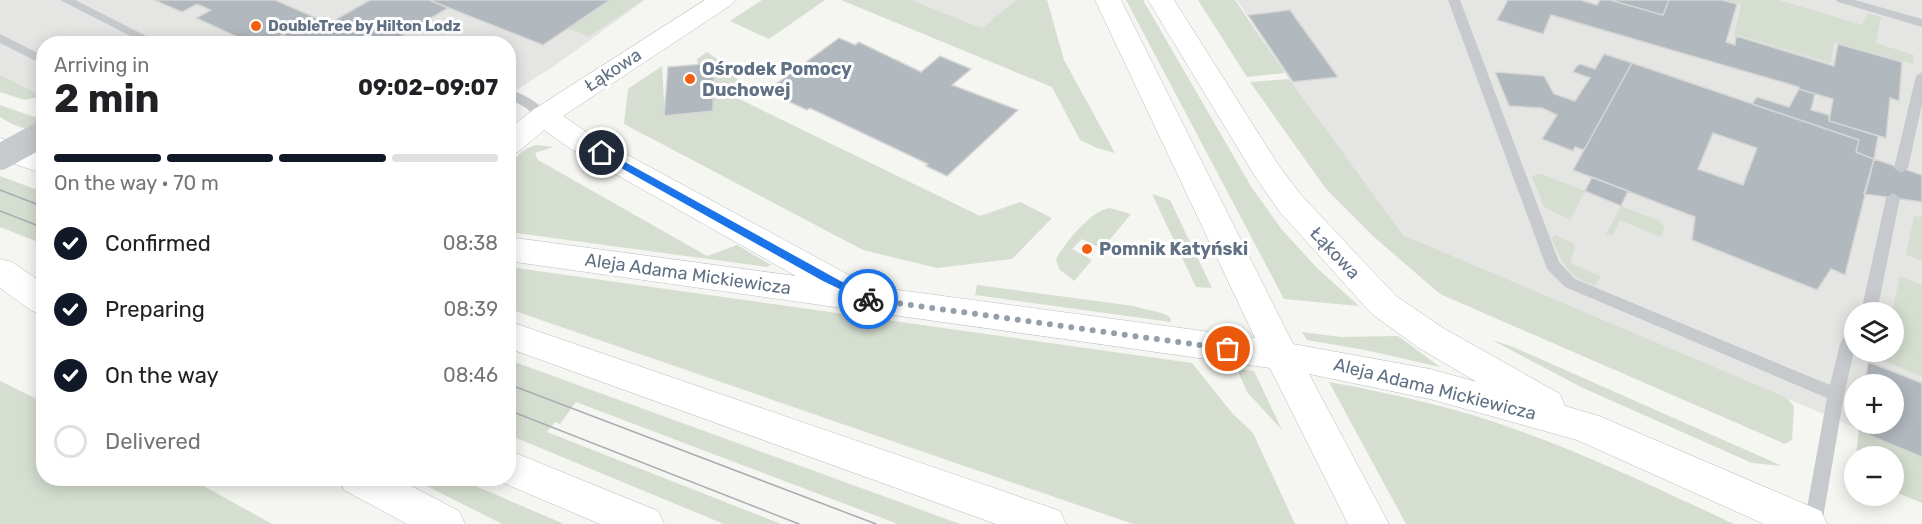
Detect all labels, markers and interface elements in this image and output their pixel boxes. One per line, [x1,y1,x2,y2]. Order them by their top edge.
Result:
place label: DoubleTree by Hilton Lodz [268,17,461,35]
marker: DoubleTree by Hilton Lodz [249,19,263,33]
street label: Łąkowa [580,44,646,96]
text: Arriving in [54,53,149,77]
place label: Ośrodek Pomocy Duchowej [702,58,852,101]
marker: Ośrodek Pomocy Duchowej [683,72,697,86]
text: 09:02–09:07 [358,74,498,101]
text: 2 min [54,76,160,122]
pin [576,127,627,178]
icon: home [585,136,618,169]
text: On the way · 70 m [54,171,219,195]
street label: Łąkowa [1305,222,1365,284]
icon: check [54,227,87,260]
text: Confirmed [105,230,211,257]
text: 08:38 [443,231,498,255]
place label: Pomnik Katyński [1099,238,1248,260]
marker: Pomnik Katyński [1080,242,1094,256]
street label: Aleja Adama Mickiewicza [584,249,792,299]
courier [838,269,898,329]
icon: bike [852,283,885,316]
icon: check [54,293,87,326]
text: Preparing [105,296,205,323]
text: 08:39 [444,297,498,321]
map controls [1844,302,1904,506]
button: layers [1844,302,1904,362]
pin [1202,323,1253,374]
icon: bag [1211,332,1244,365]
street label: Aleja Adama Mickiewicza [1332,353,1538,425]
icon: check [54,359,87,392]
text: On the way [105,362,219,389]
text: 08:46 [443,363,498,387]
button: + [1844,374,1904,434]
text: Delivered [105,428,201,455]
button: − [1844,446,1904,506]

